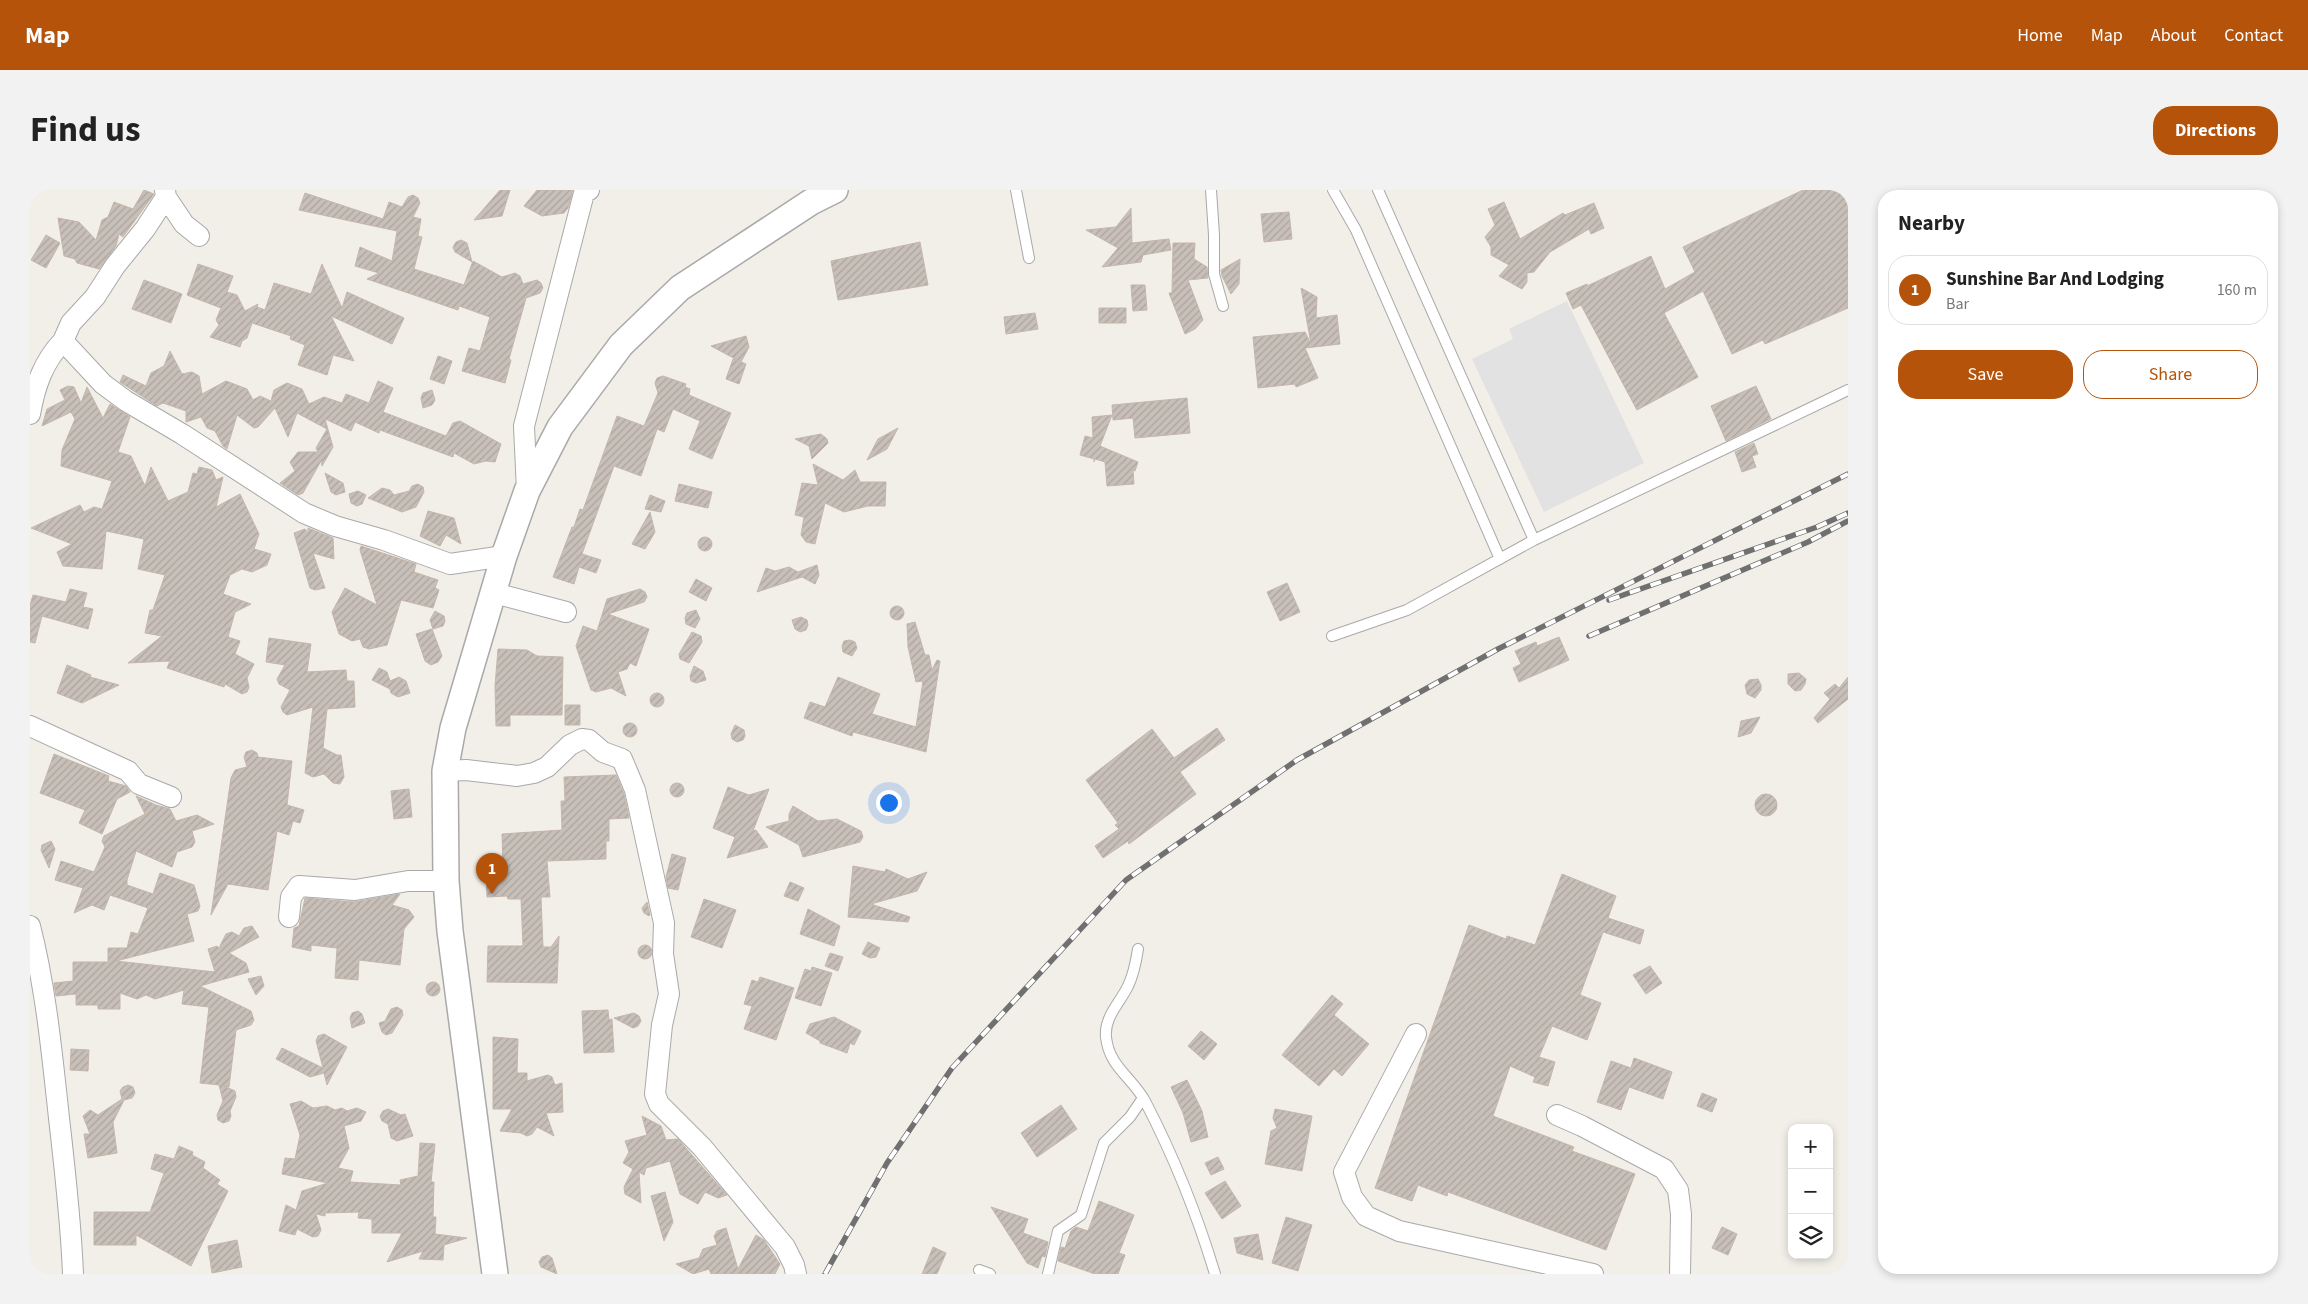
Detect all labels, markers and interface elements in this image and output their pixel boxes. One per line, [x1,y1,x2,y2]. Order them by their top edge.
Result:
text: Map [25,18,70,53]
text: Home [2017,23,2063,48]
text: Map [2091,23,2123,48]
text: About [2151,23,2196,48]
text: Contact [2224,23,2283,48]
text: Find us [30,105,140,155]
button: Directions [2153,106,2278,155]
text: Nearby [1898,208,1965,238]
text: Sunshine Bar And Lodging [1946,266,2164,293]
text: 1 [1911,279,1919,301]
text: 160 m [2217,279,2257,301]
text: Bar [1946,293,1969,315]
button: Save [1898,350,2073,399]
button: Share [2083,350,2258,399]
your location [876,790,902,816]
pin: 1 [476,853,508,894]
map controls [1788,1124,1833,1259]
button: + [1788,1124,1833,1169]
button: − [1788,1169,1833,1214]
button: layers [1788,1214,1833,1259]

